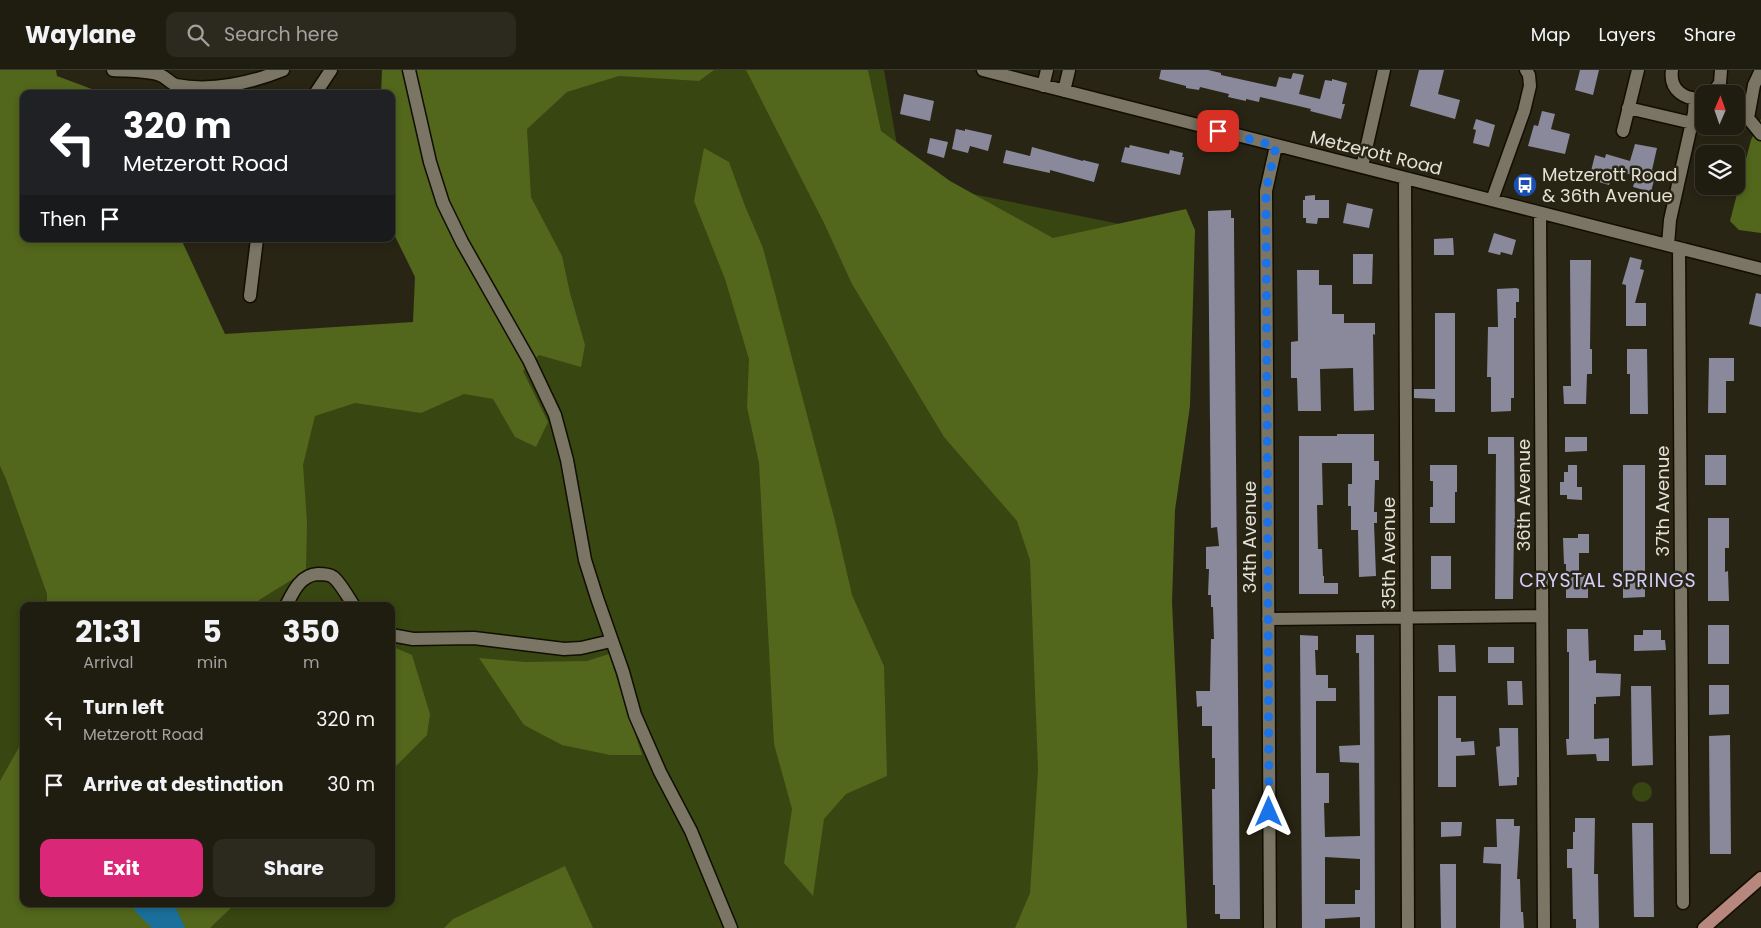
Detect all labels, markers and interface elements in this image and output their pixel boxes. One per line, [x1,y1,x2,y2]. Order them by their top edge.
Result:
search box [166,12,516,57]
text: Waylane [25,18,136,51]
icon: search [184,21,212,49]
text: Search here [224,21,339,48]
text: Map [1531,22,1571,47]
text: Layers [1599,22,1656,47]
text: Share [1684,22,1736,47]
north arrow [1695,85,1745,135]
map controls [1695,85,1745,195]
text: 320 m [123,101,231,150]
icon: left [40,110,105,175]
pin [1197,110,1239,152]
icon: arrive [1204,117,1232,145]
street label: Metzerott Road [1307,124,1445,181]
button: layers [1695,145,1745,195]
text: Metzerott Road [123,148,289,179]
place label: Metzerott Road & 36th Avenue [1542,162,1678,208]
bus stop icon: Metzerott Road & 36th Avenue [1512,172,1538,198]
icon: arrive [96,205,124,233]
text: Then [40,206,86,233]
street label: 36th Avenue [1511,439,1536,551]
street label: 37th Avenue [1650,446,1675,556]
street label: 34th Avenue [1237,481,1262,593]
street label: 35th Avenue [1376,497,1401,609]
district label: CRYSTAL SPRINGS [1519,567,1697,594]
text: 21:31 [75,610,142,653]
text: 5 [202,610,222,653]
text: 350 [283,610,340,653]
text: Arrival [83,651,134,674]
text: min [197,651,227,674]
text: m [303,651,319,674]
text: Turn left [83,694,164,721]
icon: left [40,706,68,734]
text: 320 m [316,706,375,733]
text: Metzerott Road [83,723,203,746]
icon: arrive [40,771,68,799]
text: Arrive at destination [83,771,284,798]
text: 30 m [327,771,375,798]
position arrow [1242,785,1294,837]
button: Exit [40,839,203,897]
button: Share [213,839,375,897]

